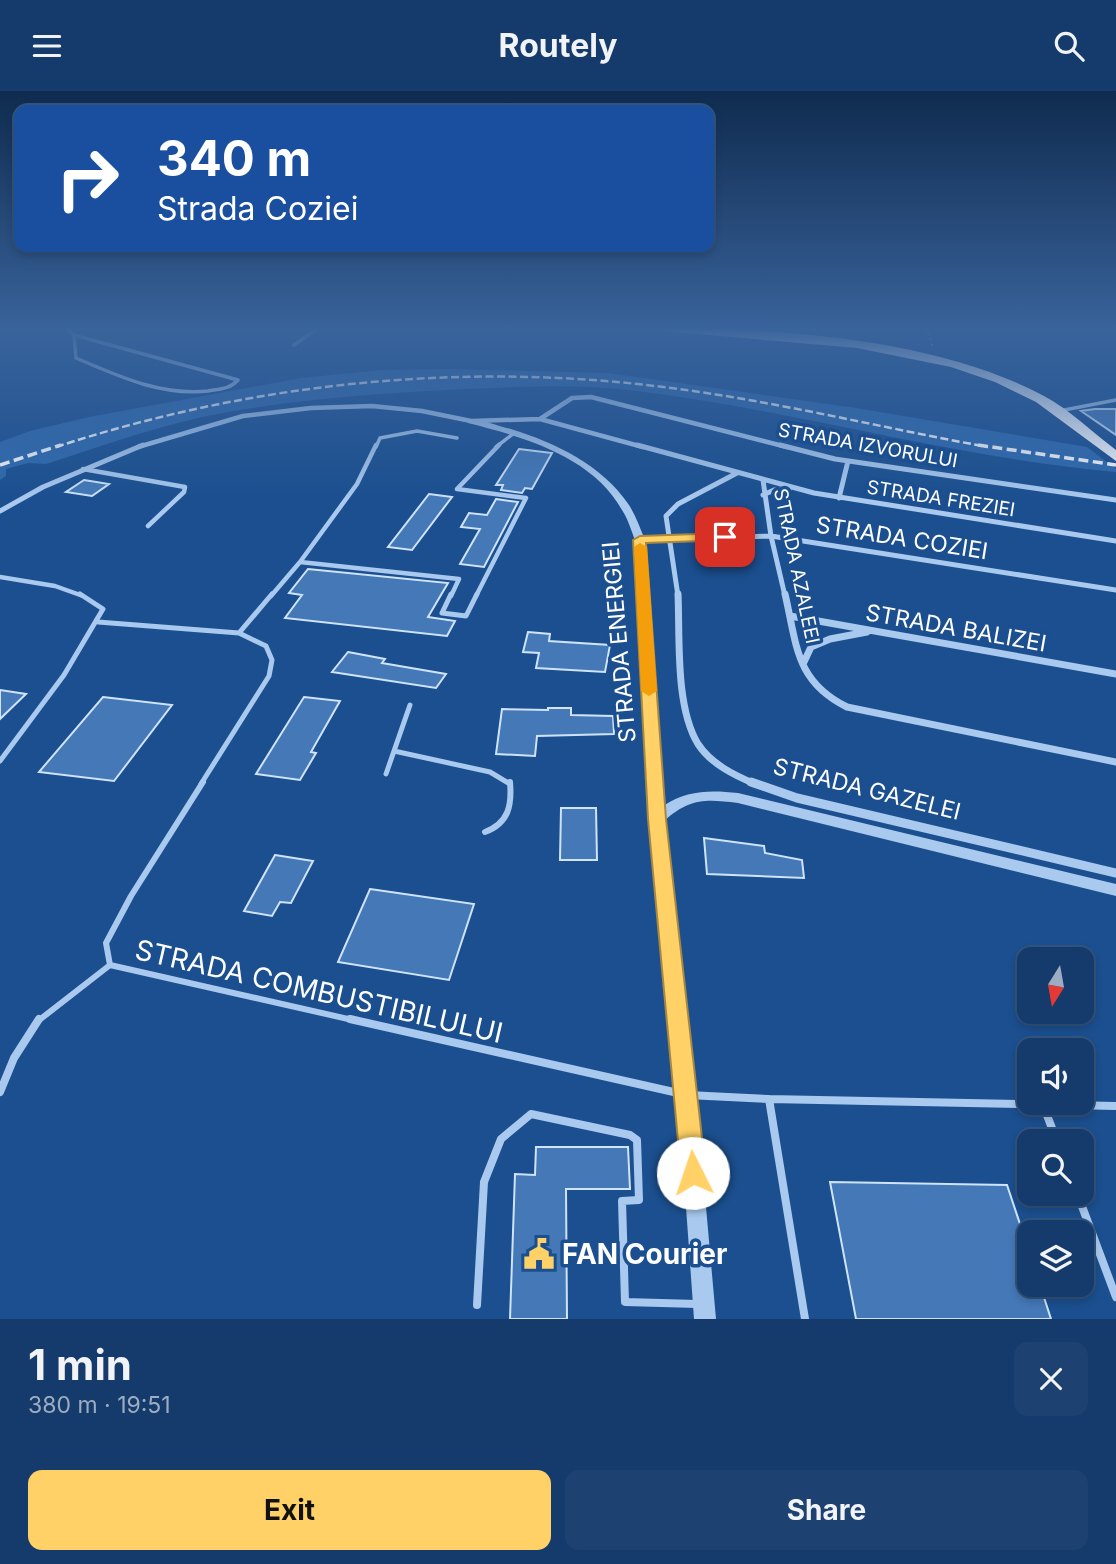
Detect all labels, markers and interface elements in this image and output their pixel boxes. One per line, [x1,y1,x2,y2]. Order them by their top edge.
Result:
text: Routely [499,26,617,65]
icon: menu [28,27,66,65]
icon: search [1050,27,1088,65]
text: 340 m [157,129,311,188]
icon: right [42,133,133,224]
text: Strada Coziei [157,189,359,228]
street label: STRADA IZVORULUI [776,418,959,473]
street label: STRADA FREZIEI [865,475,1017,522]
street label: STRADA AZALEEI [769,486,824,646]
pin [695,507,755,567]
street label: STRADA COZIEI [814,511,990,565]
icon: arrive [706,518,744,556]
street label: STRADA ENERGIEI [596,540,642,744]
street label: STRADA BALIZEI [863,598,1049,658]
street label: STRADA GAZELEI [770,752,964,826]
street label: STRADA COMBUSTIBILULUI [132,932,506,1050]
north arrow [1017,947,1094,1024]
map controls [1017,947,1094,1297]
button: sound [1017,1038,1094,1115]
button: search [1017,1129,1094,1206]
position arrow [656,1136,730,1210]
button: layers [1017,1220,1094,1297]
public building icon: FAN Courier [522,1237,556,1271]
place label: FAN Courier [562,1237,727,1271]
text: 1 min [28,1339,132,1390]
button: close [1014,1342,1088,1416]
text: 380 m · 19:51 [28,1391,171,1419]
button: Exit [28,1470,551,1550]
button: Share [565,1470,1088,1550]

